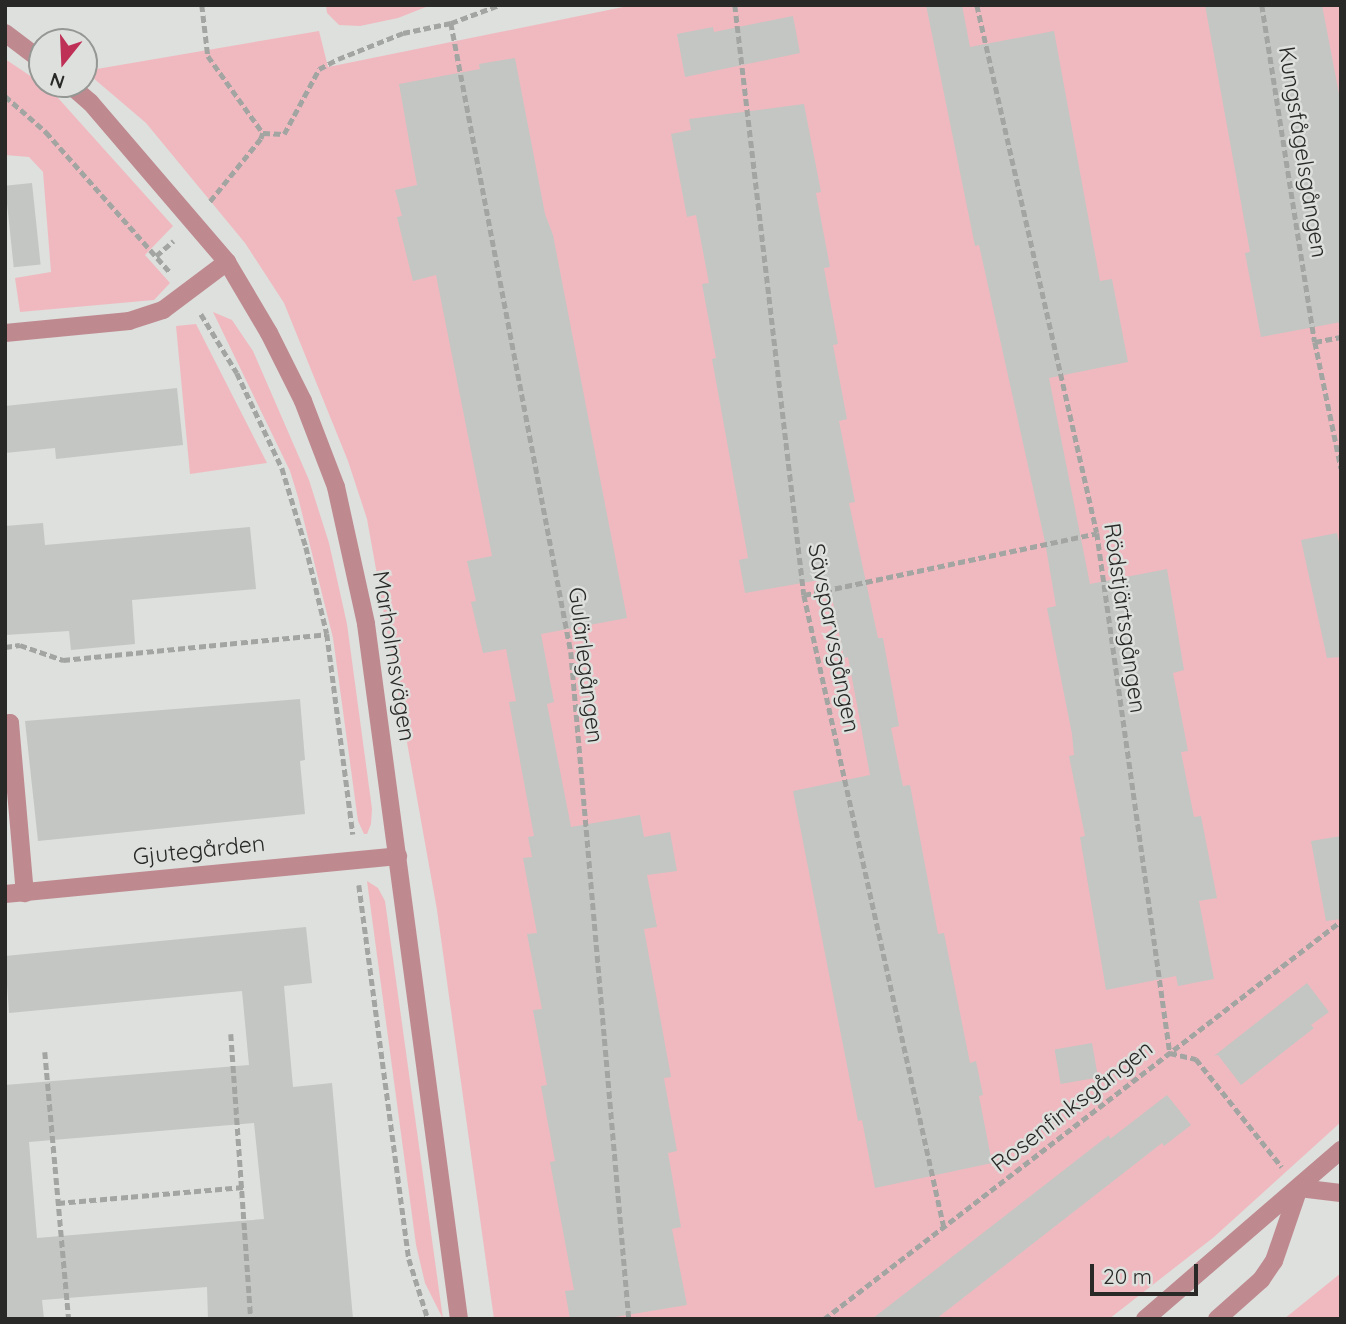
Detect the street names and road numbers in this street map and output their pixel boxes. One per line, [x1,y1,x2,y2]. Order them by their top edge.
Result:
street label: Kungsfågelsgången [1273,44,1333,260]
street label: Rödstjärtsgången [1098,521,1152,715]
street label: Sävsparvsgången [802,541,866,735]
street label: Marholmsvägen [367,569,421,743]
street label: Gulärlegången [563,586,609,744]
street label: Gjutegården [132,829,266,871]
street label: Rosenfinksgången [986,1034,1158,1178]

